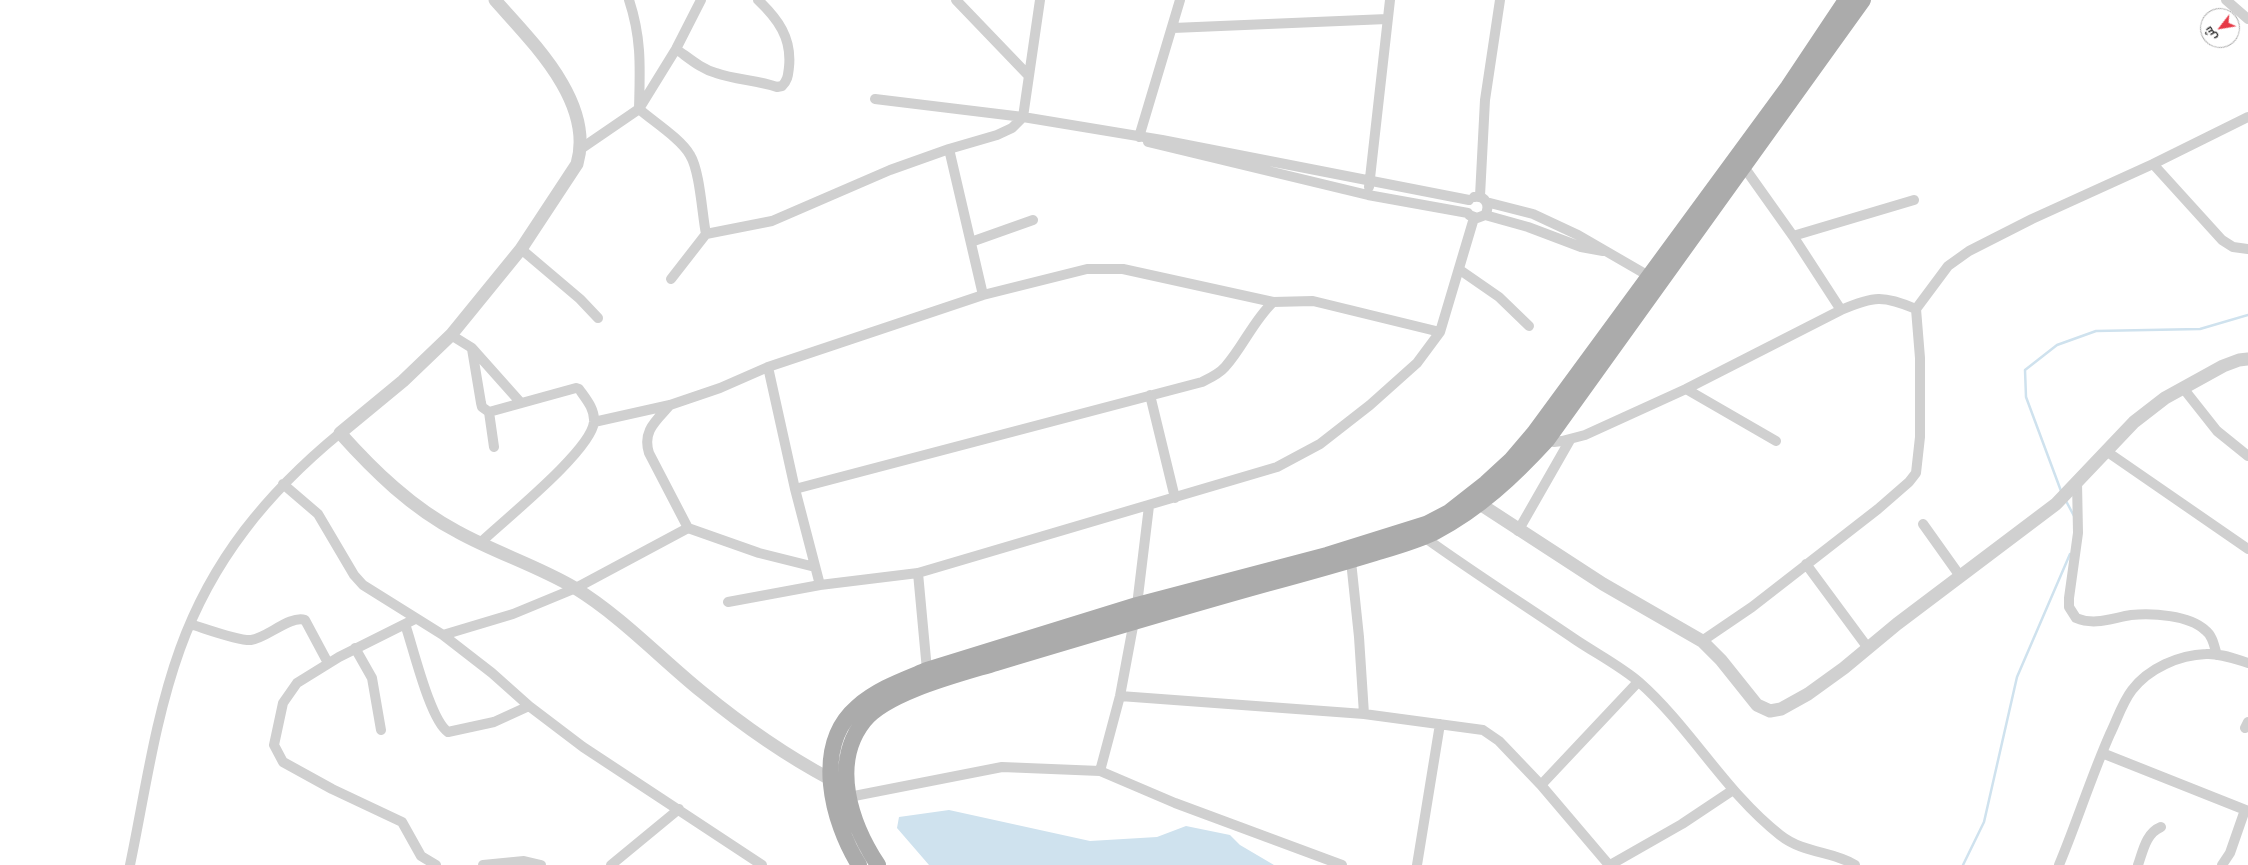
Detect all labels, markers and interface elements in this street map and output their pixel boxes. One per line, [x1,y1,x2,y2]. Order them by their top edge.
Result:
north arrow [2200,8,2240,48]
text: ش [2201,24,2220,43]

